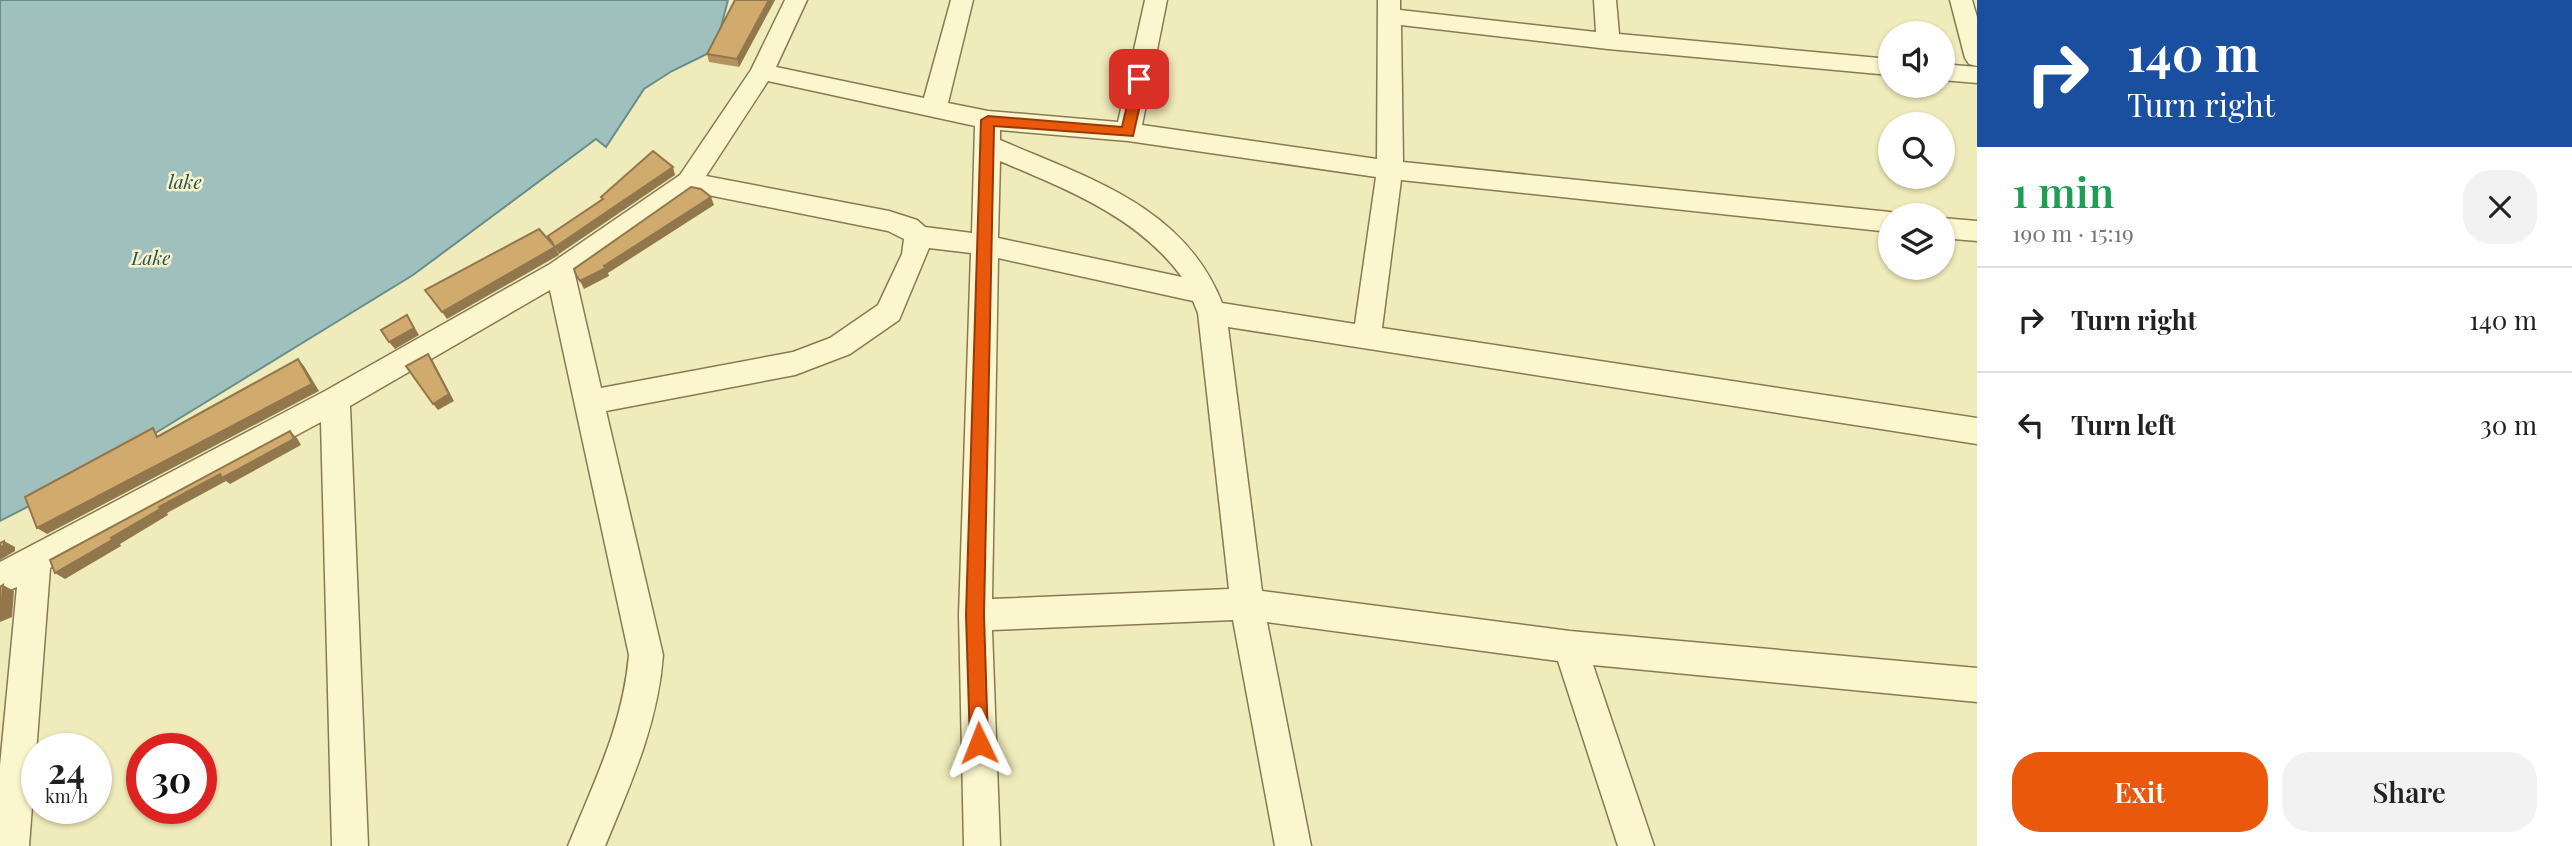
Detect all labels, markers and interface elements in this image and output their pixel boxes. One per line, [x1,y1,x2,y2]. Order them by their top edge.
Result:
text: 140 m [2127,19,2259,84]
map controls [1878,21,1955,280]
button: sound [1878,21,1955,98]
icon: right [2012,28,2103,119]
pin [1109,49,1169,109]
icon: arrive [1120,60,1158,98]
text: Turn right [2127,82,2275,125]
button: search [1878,112,1955,189]
text: 1 min [2012,163,2114,219]
water label: lake [168,168,202,194]
button: close [2463,170,2537,244]
button: layers [1878,203,1955,280]
text: 190 m · 15:19 [2012,217,2134,248]
water label: Lake [130,244,171,270]
icon: right [2012,301,2050,339]
text: Turn right [2071,302,2197,337]
text: 140 m [2469,302,2537,337]
icon: left [2012,406,2050,444]
text: Turn left [2071,407,2176,442]
text: 30 m [2480,407,2537,442]
position arrow [942,706,1016,780]
speed limit sign: 30 [126,733,217,824]
text: 24 [48,746,85,793]
button: Exit [2012,752,2268,832]
button: Share [2282,752,2537,832]
text: km/h [45,784,88,808]

